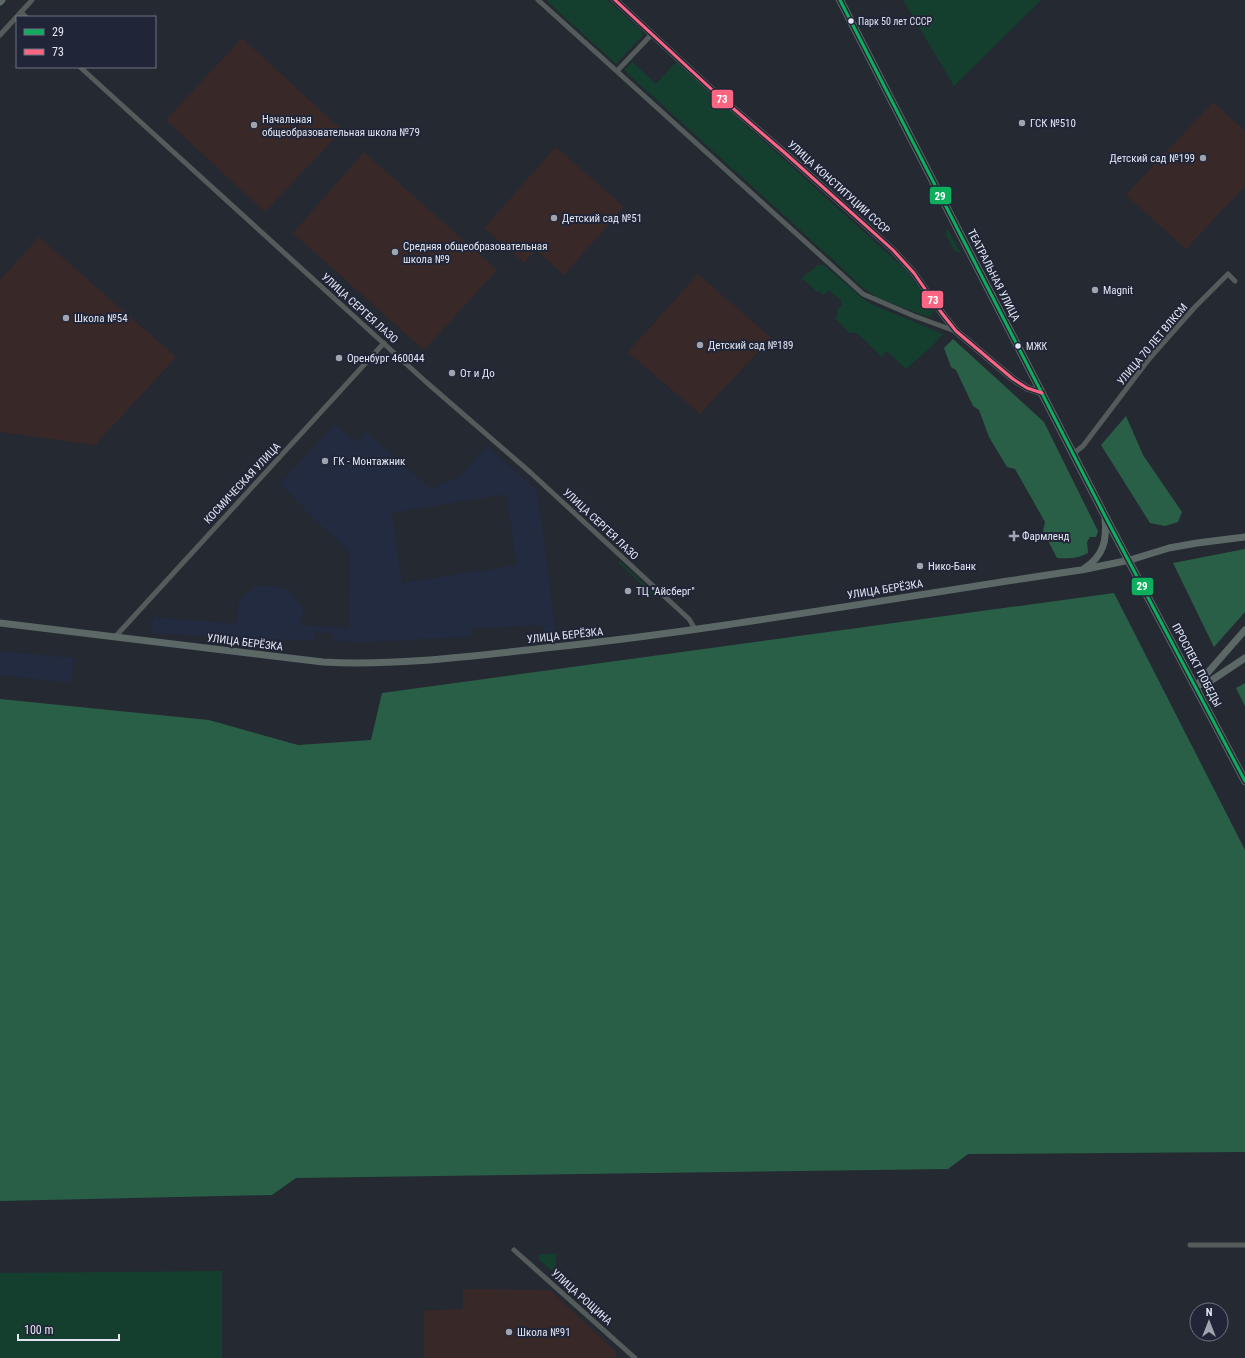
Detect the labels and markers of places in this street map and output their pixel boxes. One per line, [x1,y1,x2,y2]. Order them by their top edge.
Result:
marker: Парк 50 лет СССР [846,16,856,26]
place label: Парк 50 лет СССР [858,16,932,27]
place label: Начальная общеобразовательная школа №79 [262,113,420,139]
place label: ГСК №510 [1030,117,1076,130]
marker: ГСК №510 [1017,118,1027,128]
marker: Начальная общеобразовательная школа №79 [249,120,259,130]
place label: Детский сад №199 [1109,152,1195,165]
marker: Детский сад №199 [1198,153,1208,163]
place label: Детский сад №51 [562,212,642,225]
marker: Детский сад №51 [549,213,559,223]
place label: Средняя общеобразовательная школа №9 [403,240,547,266]
marker: Средняя общеобразовательная школа №9 [390,247,400,257]
place label: Magnit [1103,284,1133,297]
marker: Magnit [1090,285,1100,295]
place label: Школа №54 [74,312,128,325]
marker: Школа №54 [61,313,71,323]
place label: Детский сад №189 [708,339,794,352]
marker: Детский сад №189 [695,340,705,350]
marker: МЖК [1013,341,1023,351]
place label: МЖК [1026,341,1048,352]
place label: Оренбург 460044 [347,352,425,365]
marker: Оренбург 460044 [334,353,344,363]
place label: От и До [460,367,495,380]
marker: От и До [447,368,457,378]
place label: ГК - Монтажник [333,455,406,468]
marker: ГК - Монтажник [320,456,330,466]
place label: Фармленд [1022,530,1070,543]
marker: Фармленд [1009,531,1019,541]
place label: Нико-Банк [928,560,977,573]
marker: Нико-Банк [915,561,925,571]
place label: ТЦ "Айсберг" [636,585,695,598]
marker: ТЦ "Айсберг" [623,586,633,596]
place label: Школа №91 [517,1326,571,1339]
marker: Школа №91 [504,1327,514,1337]

